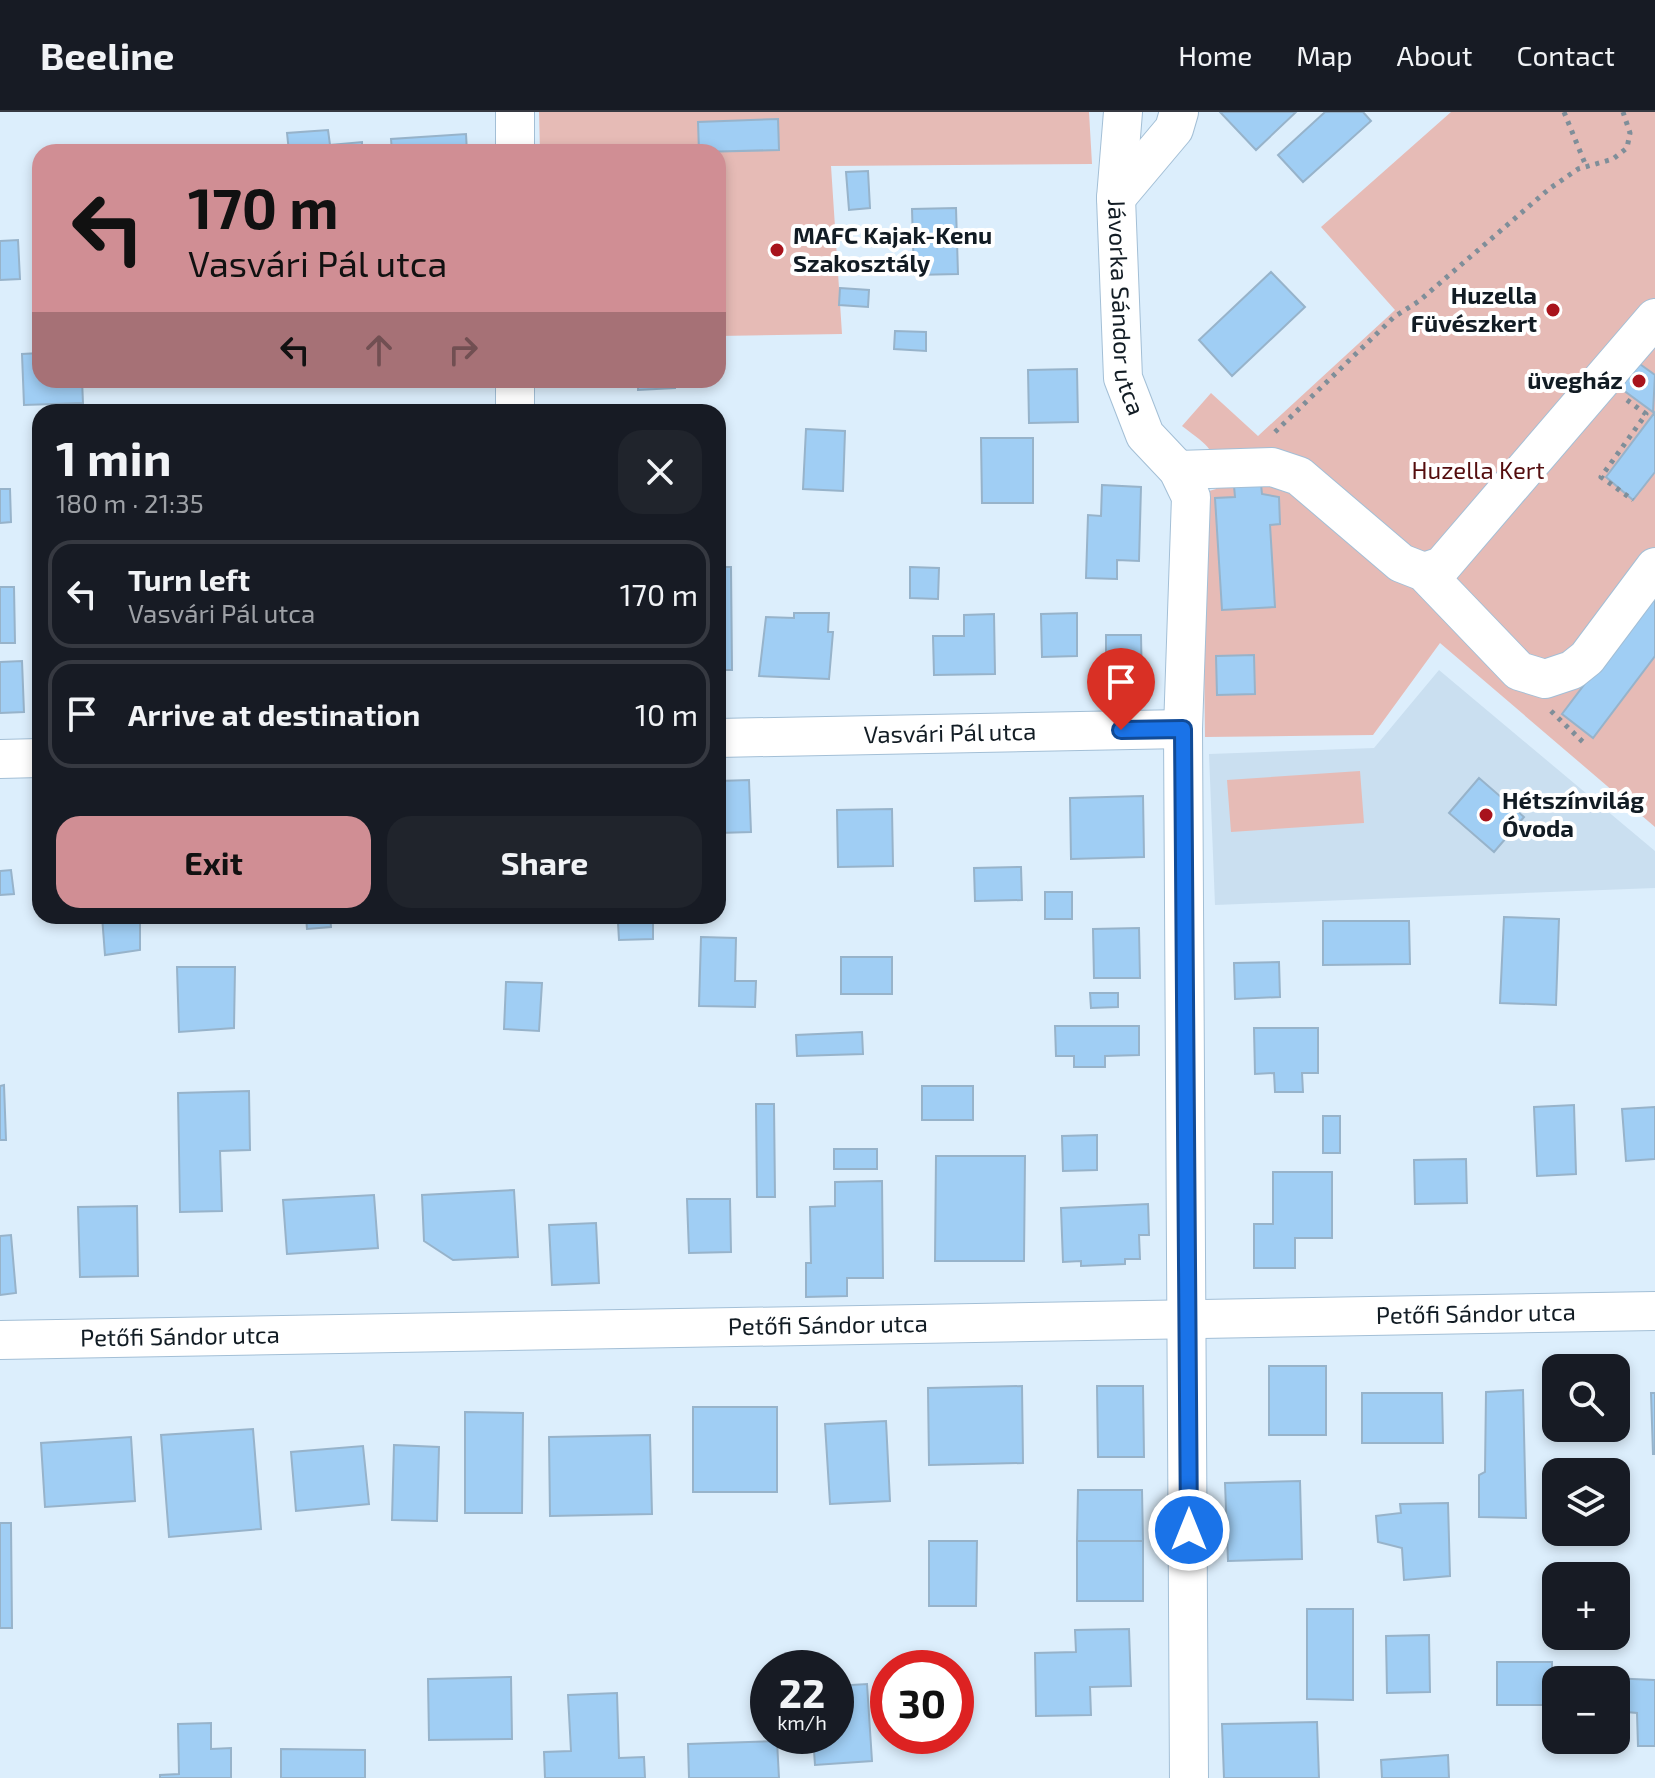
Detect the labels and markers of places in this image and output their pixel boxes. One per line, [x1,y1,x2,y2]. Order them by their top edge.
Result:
place label: MAFC Kajak-Kenu Szakosztály [793,220,992,277]
marker: MAFC Kajak-Kenu Szakosztály [768,241,786,259]
place label: Huzella Füvészkert [1411,280,1537,337]
marker: Huzella Füvészkert [1544,301,1562,319]
place label: üvegház [1527,365,1623,394]
marker: üvegház [1630,372,1648,390]
pin [1087,648,1155,730]
place label: Hétszínvilág Óvoda [1502,785,1644,842]
marker: Hétszínvilág Óvoda [1477,806,1495,824]

